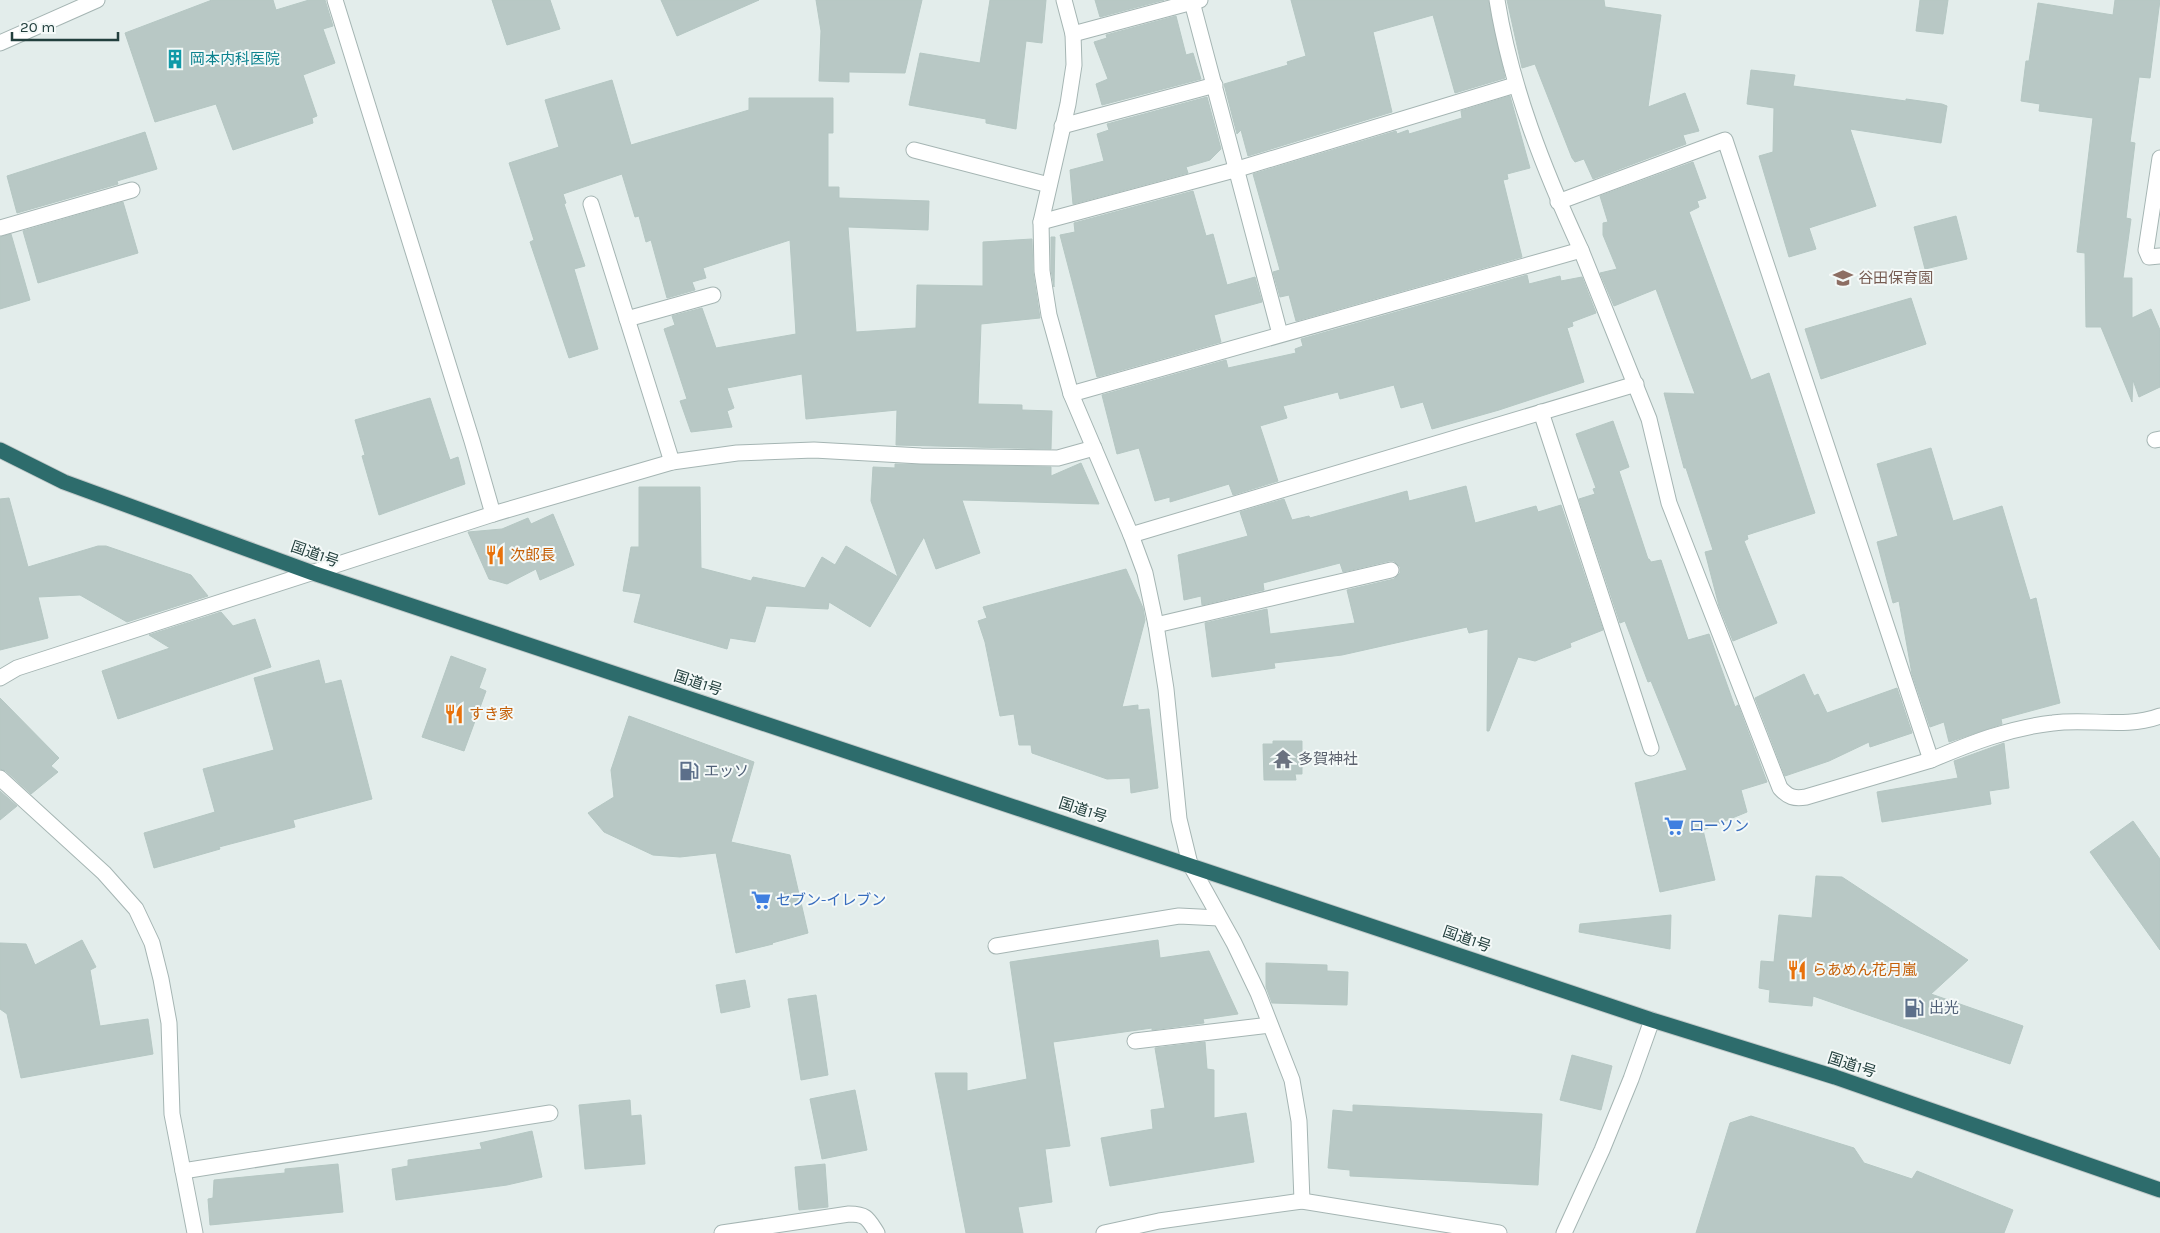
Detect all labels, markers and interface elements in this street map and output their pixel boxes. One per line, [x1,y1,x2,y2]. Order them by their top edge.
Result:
scale bar [12,10,119,42]
text: 20 m [20,18,55,36]
building icon: 岡本内科医院 [164,48,186,70]
place label: 岡本内科医院 [190,50,280,68]
school or university icon: 谷田保育園 [1832,267,1854,289]
place label: 谷田保育園 [1858,269,1933,287]
street label: 国道1号 [288,537,342,571]
restaurant icon: 次郎長 [484,544,506,566]
place label: 次郎長 [510,546,555,564]
street label: 国道1号 [671,667,725,699]
restaurant icon: すき家 [443,703,465,725]
place label: すき家 [469,705,514,723]
temple icon: 多賀神社 [1272,748,1294,770]
place label: 多賀神社 [1298,750,1358,768]
fuel station icon: エッソ [678,760,700,782]
place label: エッソ [704,762,749,780]
street label: 国道1号 [1056,794,1110,826]
supermarket icon: ローソン [1663,815,1685,837]
place label: ローソン [1689,817,1749,835]
supermarket icon: セブン-イレブン [750,889,772,911]
place label: セブン-イレブン [776,891,886,909]
street label: 国道1号 [1440,922,1494,956]
restaurant icon: らあめん花月嵐 [1786,959,1808,981]
place label: らあめん花月嵐 [1812,961,1917,979]
fuel station icon: 出光 [1903,997,1925,1019]
place label: 出光 [1929,999,1959,1017]
street label: 国道1号 [1825,1049,1879,1081]

